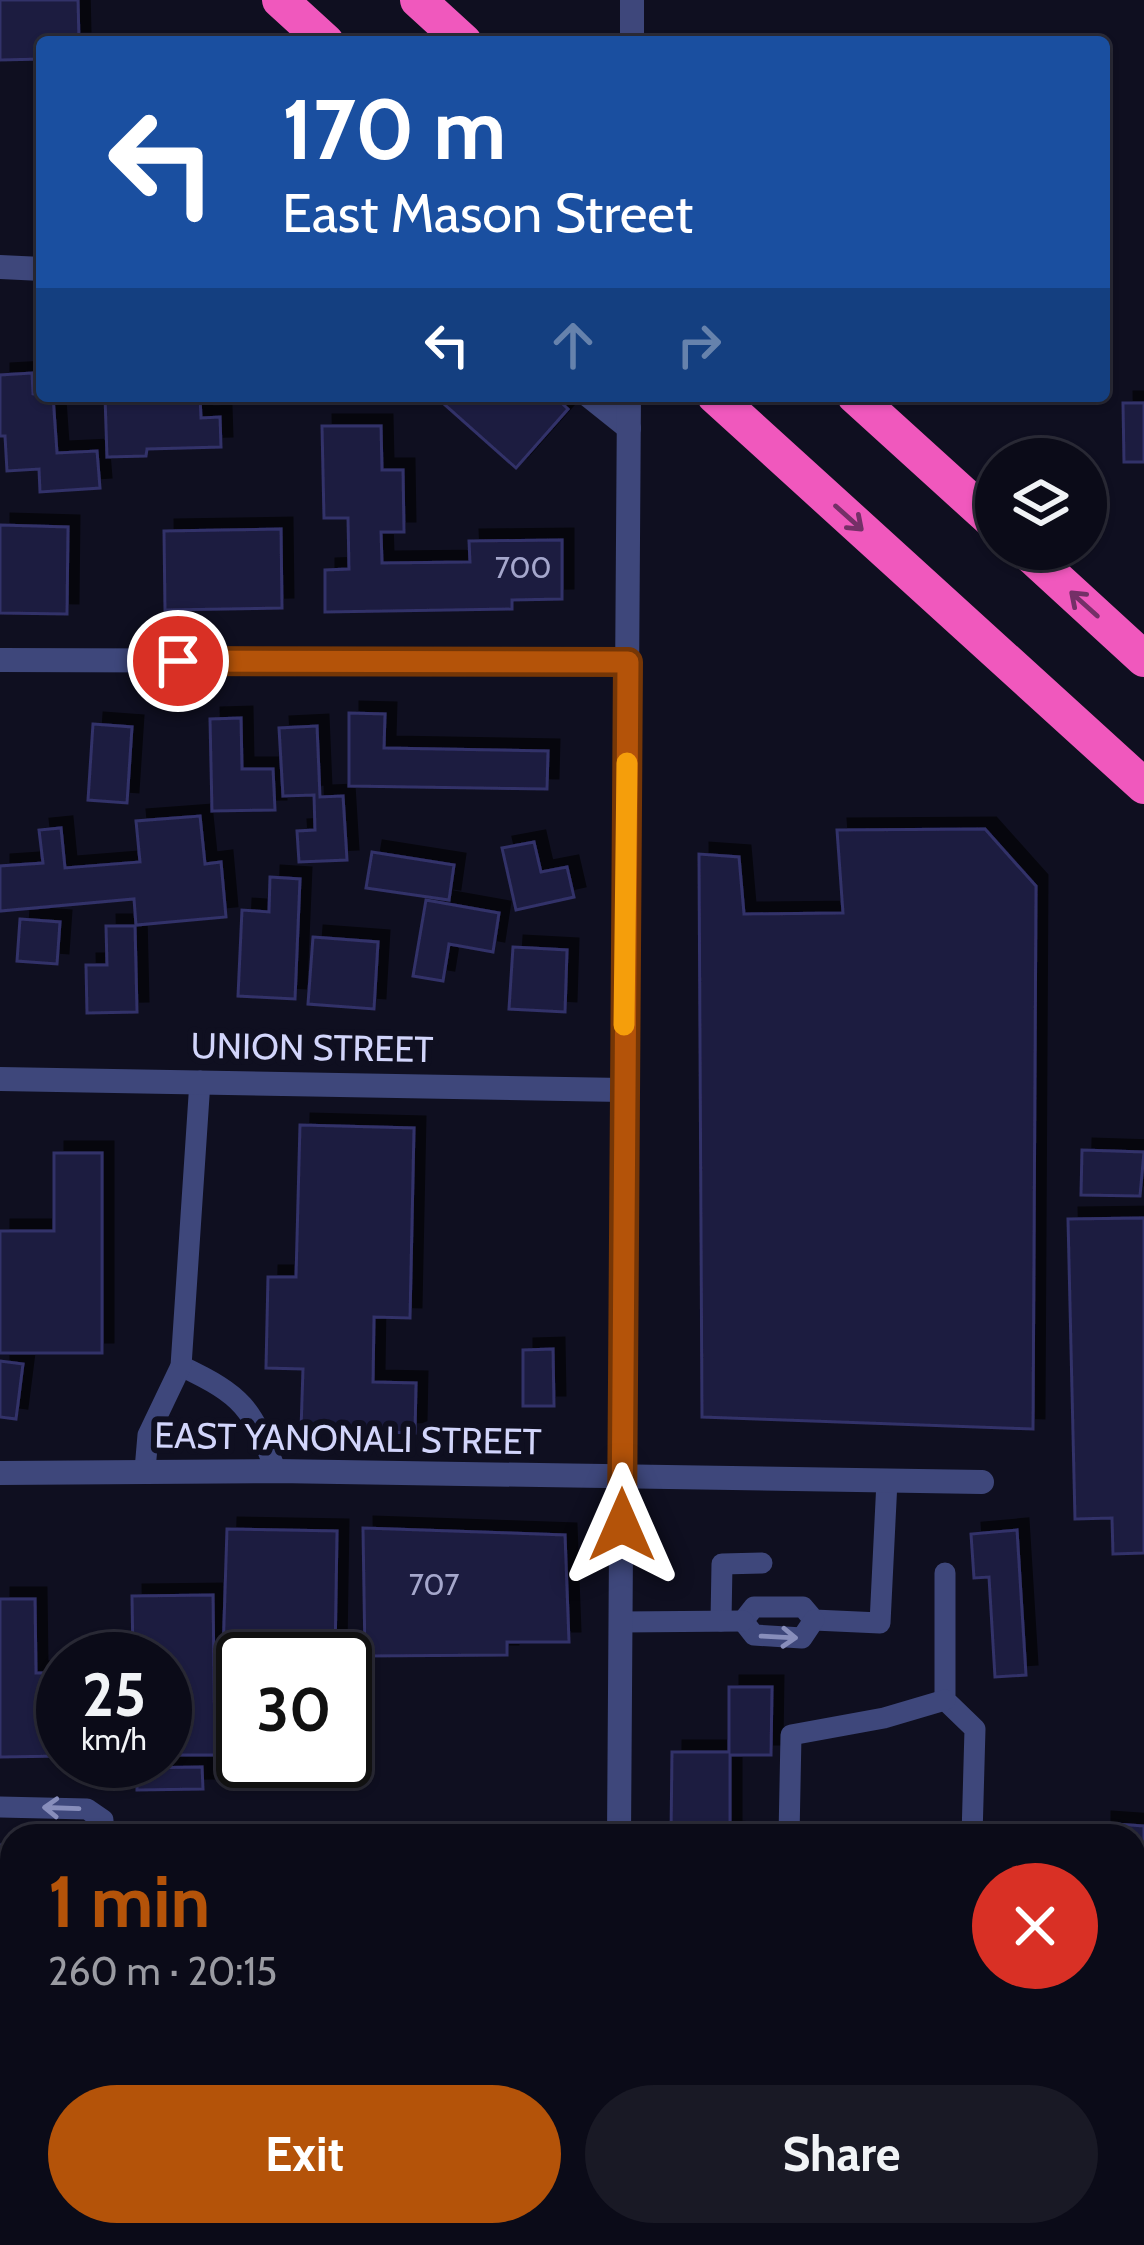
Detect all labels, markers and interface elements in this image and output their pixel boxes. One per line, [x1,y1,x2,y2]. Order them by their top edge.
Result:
text: 170 m [282,78,506,180]
icon: left [84,84,240,240]
text: East Mason Street [282,180,693,246]
icon: left [414,312,480,378]
icon: ahead [540,312,606,378]
icon: right [666,312,732,378]
map controls [975,438,1107,570]
button: layers [975,438,1107,570]
one-way arrow [833,504,863,531]
house number: 700 [495,549,551,586]
one-way arrow [1069,591,1099,618]
pin [127,610,229,712]
icon: arrive [145,628,211,694]
street label: UNION STREET [190,1023,434,1071]
street label: EAST YANONALI STREET [154,1413,542,1463]
position arrow [559,1462,685,1588]
house number: 707 [409,1566,459,1603]
one-way arrow [759,1625,798,1648]
speed limit sign: 30 [216,1632,372,1788]
text: 25 [82,1658,146,1731]
text: km/h [81,1721,147,1758]
one-way arrow [42,1797,81,1820]
text: 1 min [48,1858,210,1945]
button: close [972,1863,1098,1989]
text: 260 m · 20:15 [48,1947,277,1995]
button: Exit [48,2085,561,2223]
button: Share [585,2085,1098,2223]

